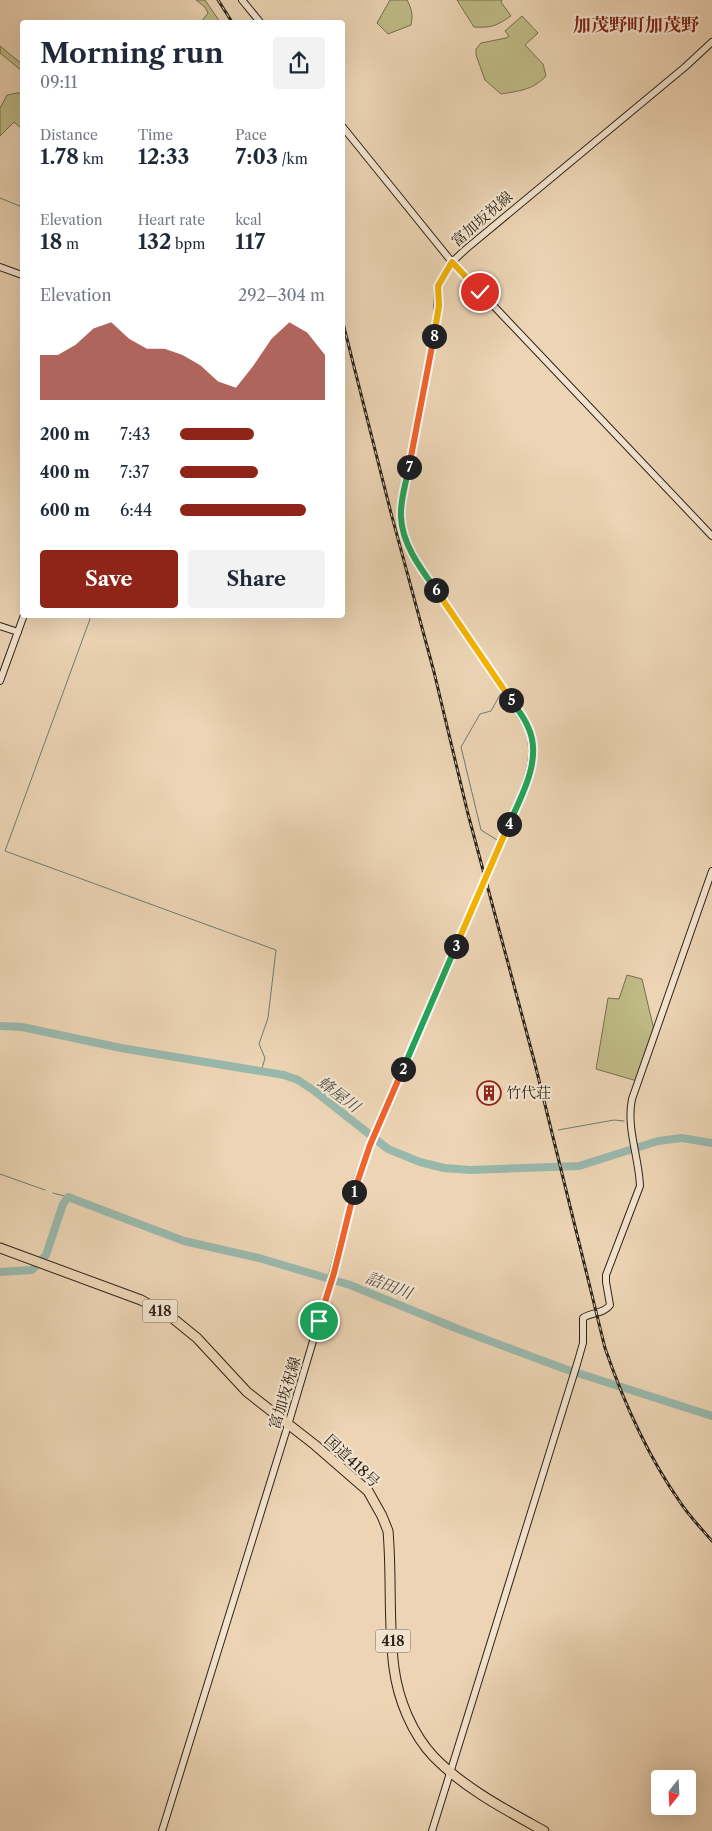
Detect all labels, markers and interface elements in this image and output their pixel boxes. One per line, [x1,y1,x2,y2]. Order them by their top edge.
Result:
district label: 加茂野町加茂野 [573,14,700,36]
text: Morning run [40,36,224,70]
button: share [273,37,325,89]
text: 09:11 [40,72,77,92]
text: Distance [40,126,98,144]
text: Time [138,126,173,144]
text: Pace [235,126,267,144]
text: 1.78 [40,144,79,169]
text: 12:33 [138,144,189,169]
text: 7:03 [235,144,278,169]
text: km [79,150,104,168]
text: /km [278,150,308,168]
street label: 富加坂祝線 [447,187,516,250]
text: Elevation [40,211,103,229]
text: Heart rate [138,211,205,229]
text: kcal [235,211,262,229]
text: 18 [40,229,62,254]
text: 132 [138,229,171,254]
text: 117 [235,229,265,254]
text: m [62,235,79,253]
text: bpm [171,235,205,253]
pin [459,271,501,313]
icon: check [466,278,494,306]
text: Elevation [40,285,111,305]
text: 292–304 m [238,285,325,305]
pin: 8 [422,324,446,348]
text: 8 [430,327,439,345]
text: 200 m [40,424,90,444]
text: 7:43 [120,424,150,444]
pin: 7 [396,454,422,480]
text: 7 [406,458,413,476]
text: 400 m [40,462,90,482]
text: 7:37 [120,462,149,482]
text: 600 m [40,500,90,520]
text: 6:44 [120,500,152,520]
button: Save [40,550,178,608]
button: Share [188,550,325,608]
pin: 6 [424,578,448,602]
text: 6 [432,581,441,599]
pin: 5 [498,688,524,712]
text: 5 [508,691,515,709]
pin: 4 [496,812,522,836]
text: 4 [505,815,514,833]
pin: 3 [444,934,468,958]
text: 3 [453,937,460,955]
pin: 2 [390,1056,416,1082]
text: 2 [399,1060,408,1078]
water label: 蜂屋川 [314,1072,366,1118]
building icon: 竹代荘 [476,1080,502,1106]
place label: 竹代荘 [506,1083,551,1102]
pin: 1 [342,1180,366,1204]
text: 1 [351,1183,358,1201]
water label: 詰田川 [363,1267,417,1304]
road number: 418 [142,1300,178,1322]
pin [298,1300,340,1342]
icon: arrive [305,1307,333,1335]
street label: 富加坂祝線 [264,1354,305,1432]
street label: 国道418号 [321,1430,384,1491]
road number: 418 [376,1630,410,1652]
north arrow [651,1770,696,1815]
map controls [651,1770,696,1815]

